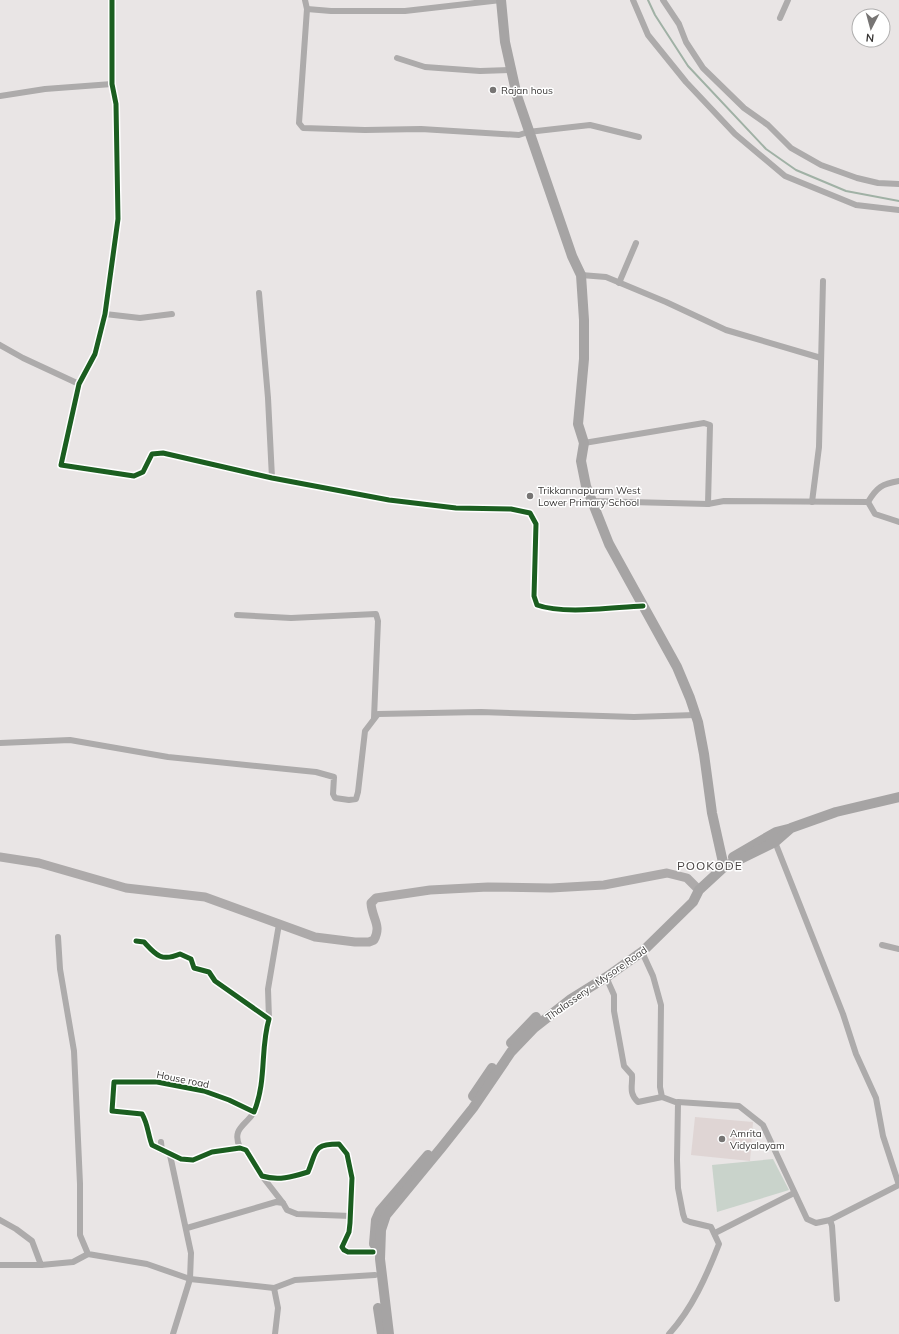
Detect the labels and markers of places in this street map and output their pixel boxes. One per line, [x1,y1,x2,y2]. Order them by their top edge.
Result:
place label: Rajan hous [501,84,553,97]
marker: Rajan hous [488,85,498,95]
place label: Trikkannapuram West Lower Primary School [538,484,641,509]
marker: Trikkannapuram West Lower Primary School [525,491,535,501]
place label: Amrita Vidyalayam [730,1127,785,1152]
marker: Amrita Vidyalayam [717,1134,727,1144]

